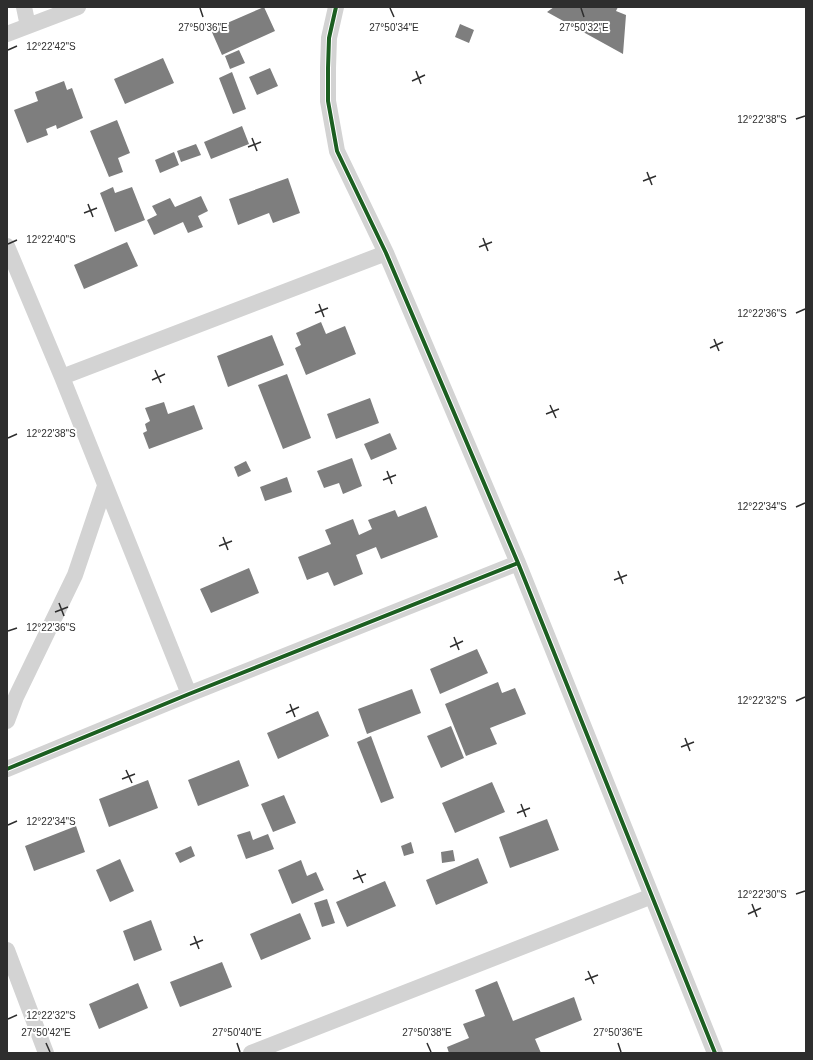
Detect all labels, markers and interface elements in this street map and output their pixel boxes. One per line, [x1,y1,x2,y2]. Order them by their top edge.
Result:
text: 27°50'36"E [178,22,228,33]
text: 27°50'34"E [369,22,419,33]
text: 27°50'32"E [559,22,609,33]
text: 12°22'42"S [26,41,76,52]
text: 12°22'38"S [737,114,787,125]
text: 12°22'40"S [26,234,76,245]
text: 12°22'36"S [737,308,787,319]
text: 12°22'38"S [26,428,76,439]
text: 12°22'34"S [737,501,787,512]
text: 12°22'36"S [26,622,76,633]
text: 12°22'32"S [737,695,787,706]
text: 12°22'34"S [26,816,76,827]
text: 12°22'30"S [737,889,787,900]
text: 12°22'32"S [26,1010,76,1021]
text: 27°50'42"E [21,1027,71,1038]
text: 27°50'40"E [212,1027,262,1038]
text: 27°50'38"E [402,1027,452,1038]
text: 27°50'36"E [593,1027,643,1038]

